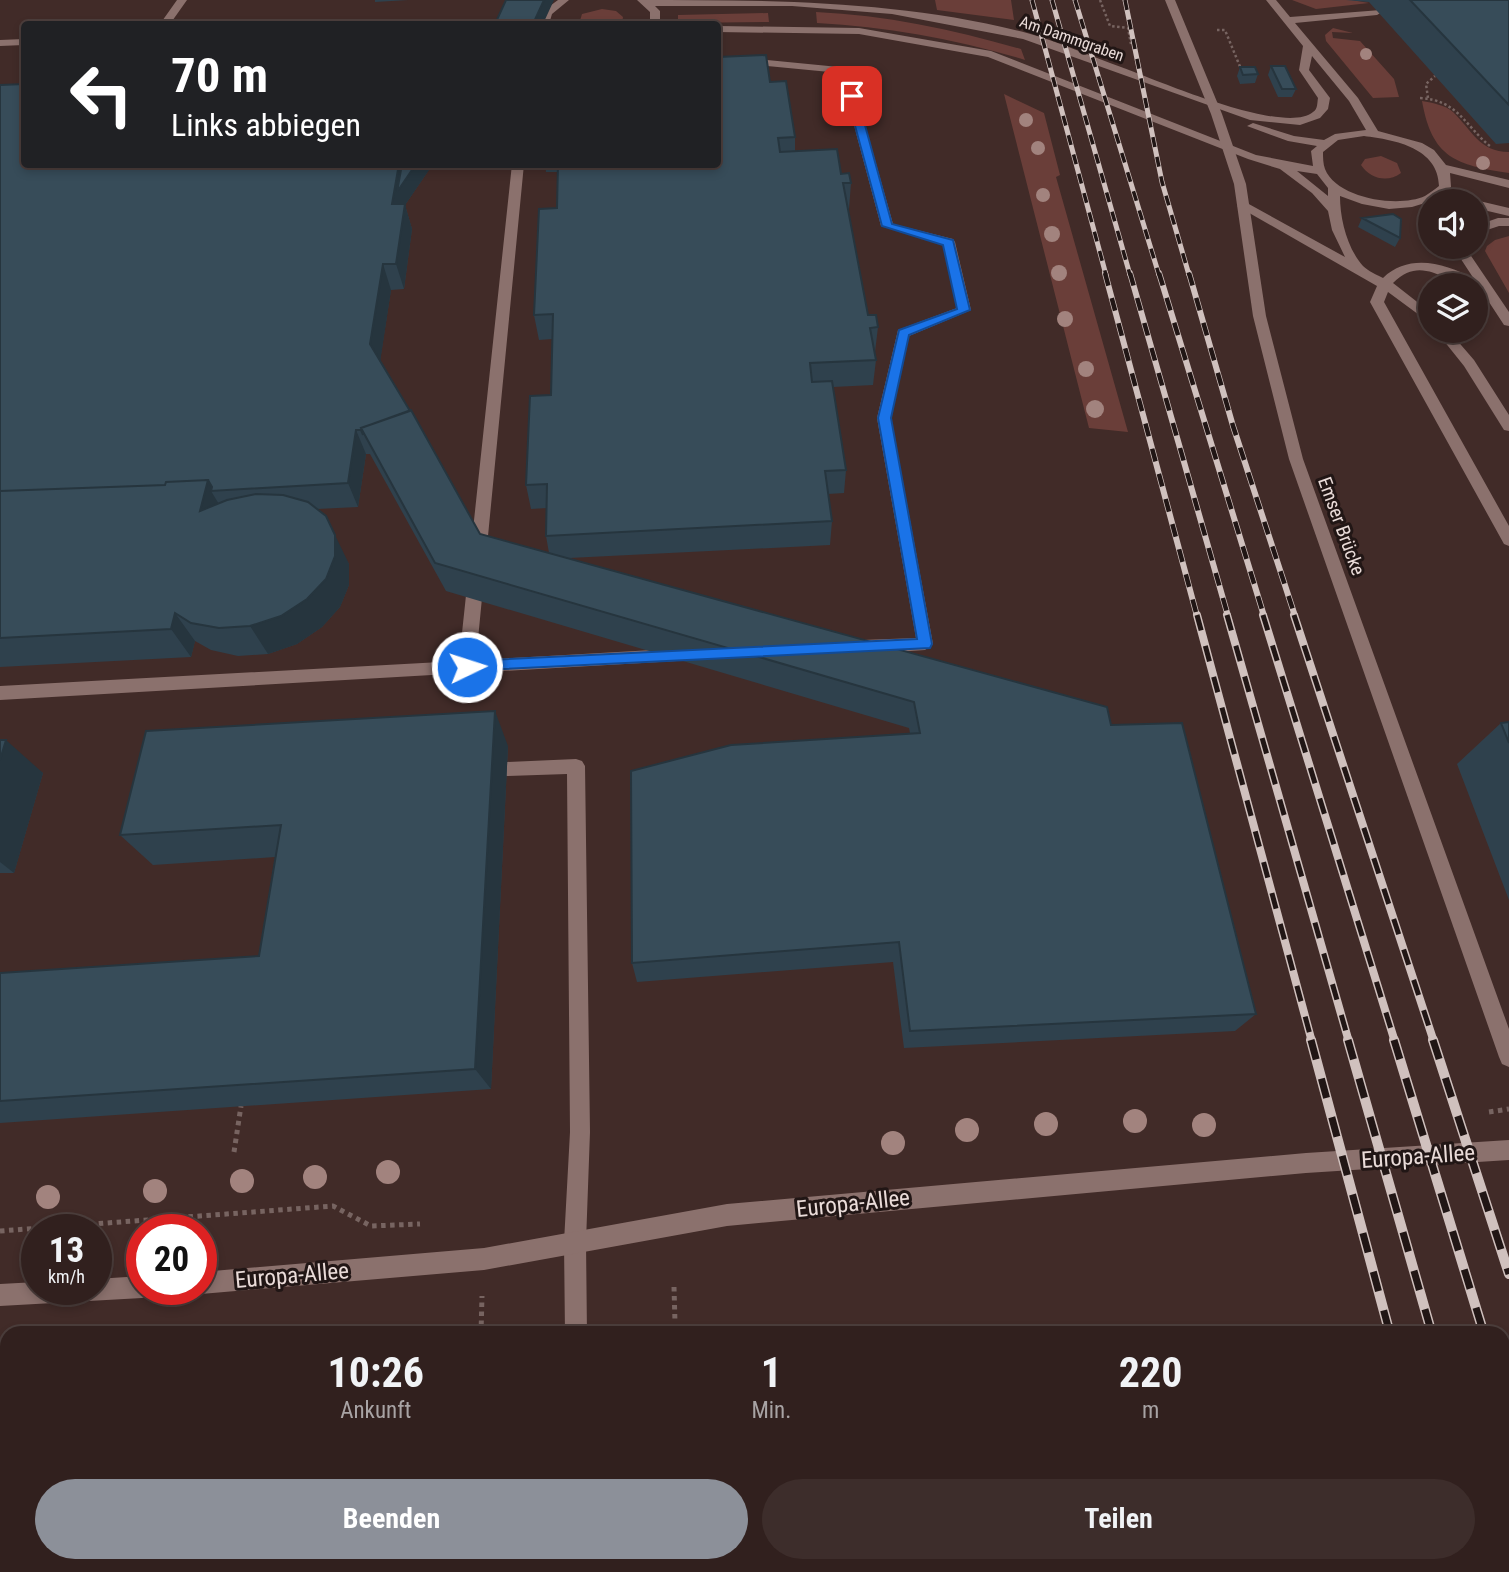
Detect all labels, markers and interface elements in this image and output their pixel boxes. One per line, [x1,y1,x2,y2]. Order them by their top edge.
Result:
street label: Am Dammgraben [1017,12,1127,65]
text: 70 m [171,47,268,104]
icon: left [56,49,147,140]
pin [822,66,882,126]
icon: arrive [833,77,871,115]
text: Links abbiegen [171,106,361,144]
map controls [1418,189,1488,343]
button: sound [1418,189,1488,259]
button: layers [1418,273,1488,343]
street label: Emser Brücke [1313,474,1370,579]
position arrow [430,630,504,704]
street label: Europa-Allee [1360,1139,1476,1174]
street label: Europa-Allee [795,1184,911,1223]
speed limit sign: 20 [126,1214,217,1305]
text: 13 [49,1230,84,1271]
street label: Europa-Allee [234,1257,350,1294]
text: km/h [48,1266,85,1287]
text: 10:26 [328,1348,424,1397]
text: 1 [761,1348,782,1397]
text: 220 [1119,1348,1182,1397]
text: Ankunft [340,1397,411,1424]
text: Min. [751,1397,791,1424]
text: m [1142,1397,1159,1424]
button: Beenden [35,1479,748,1559]
button: Teilen [762,1479,1475,1559]

